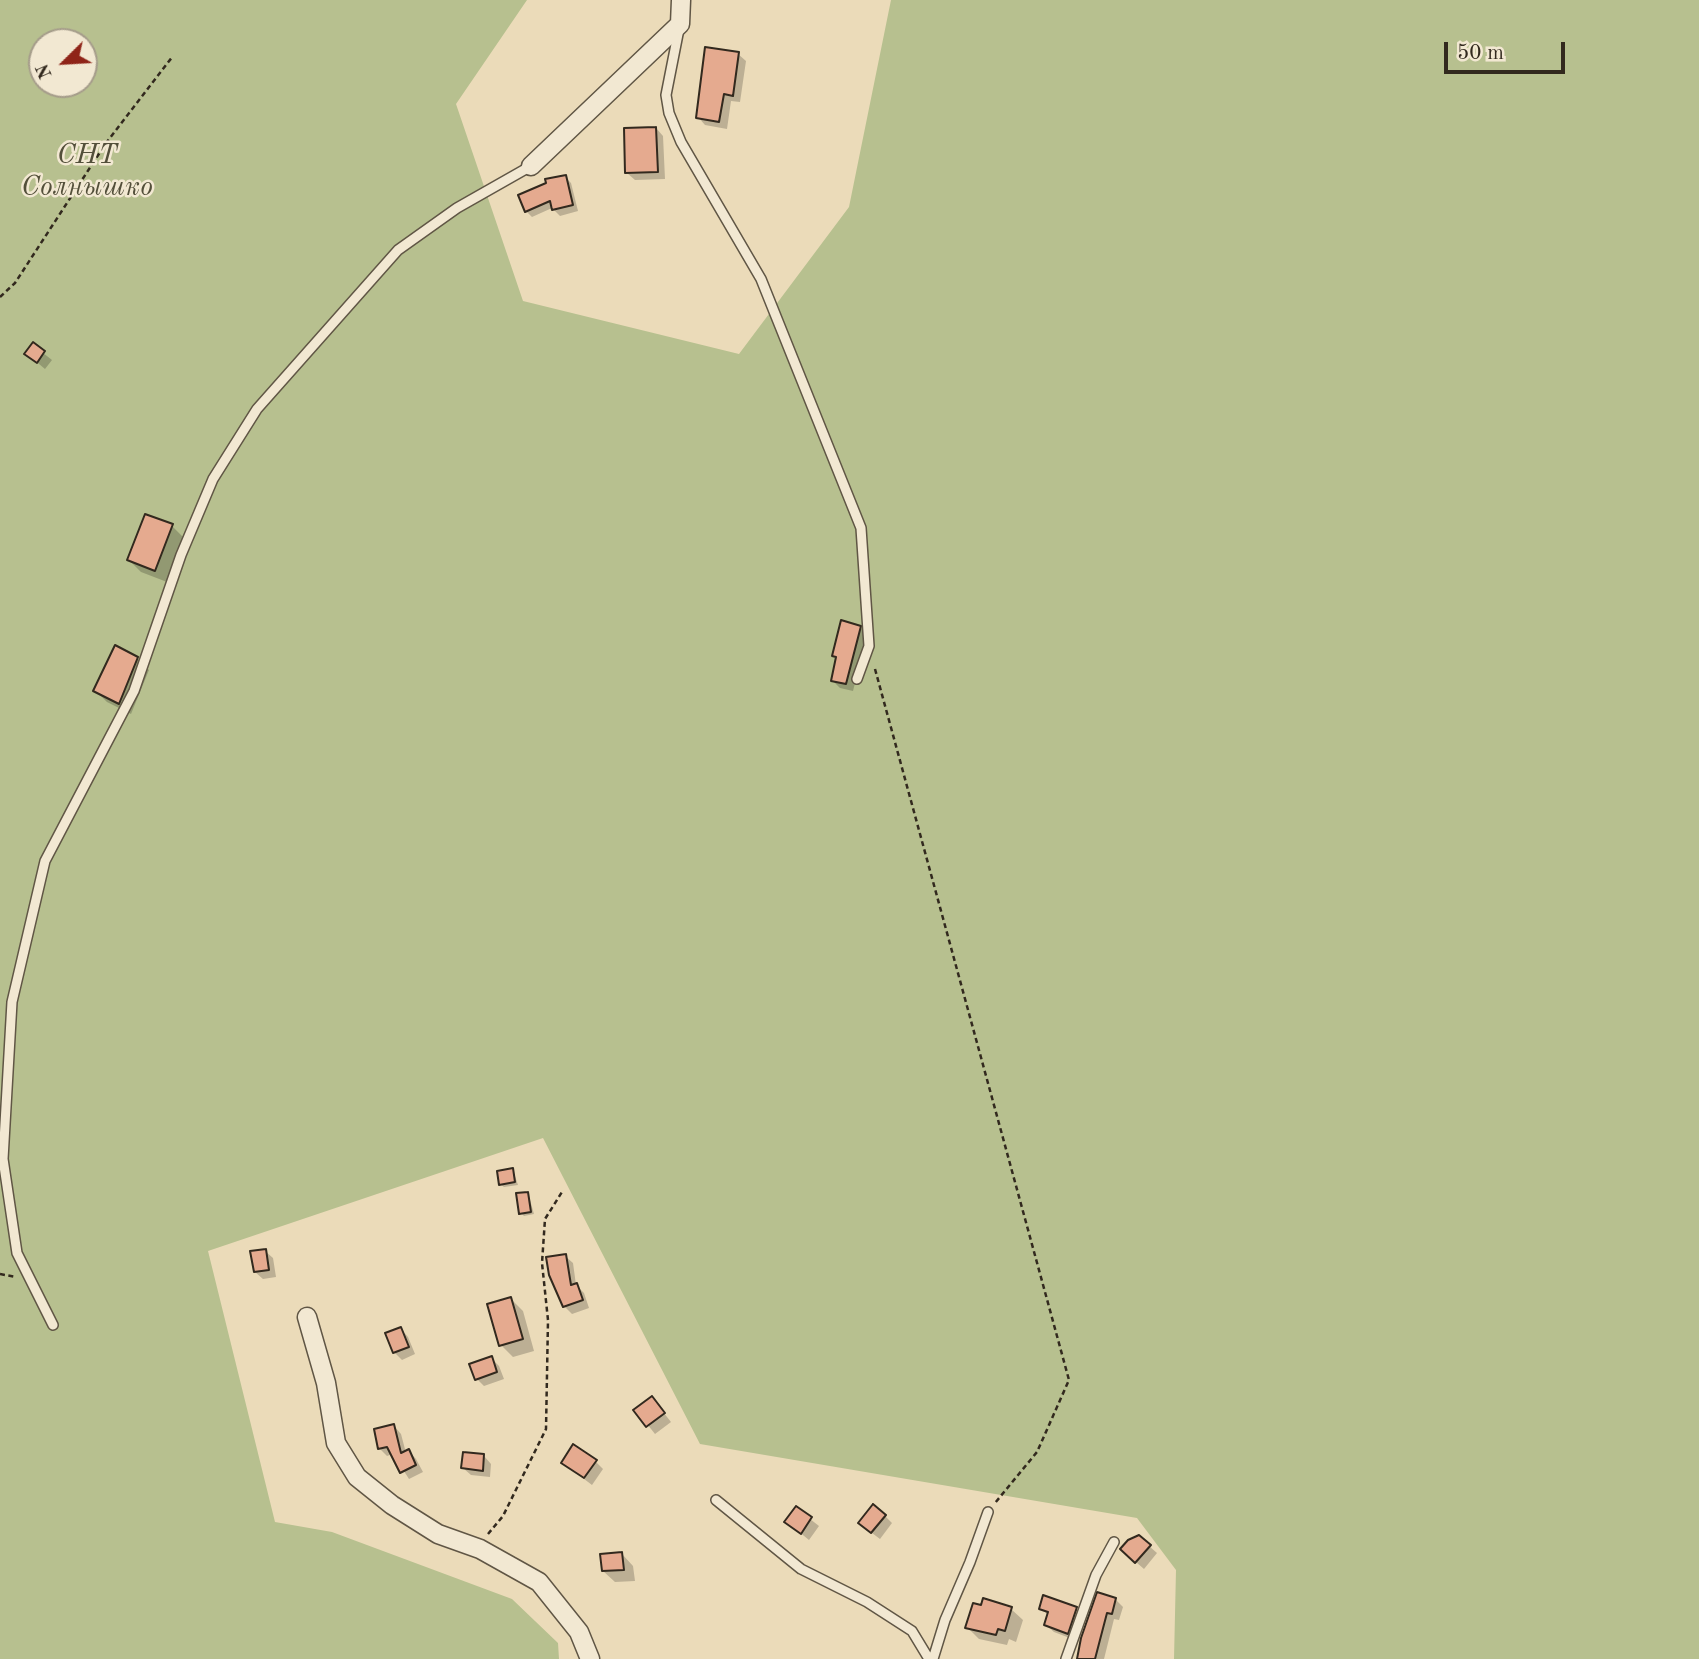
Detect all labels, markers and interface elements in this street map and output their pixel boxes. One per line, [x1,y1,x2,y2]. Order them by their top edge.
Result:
north arrow [28,28,98,98]
scale bar [1447,28,1568,72]
text: 50 m [1457,43,1504,64]
text: N [34,60,57,81]
park label: СНТ Солнышко [21,139,153,205]

